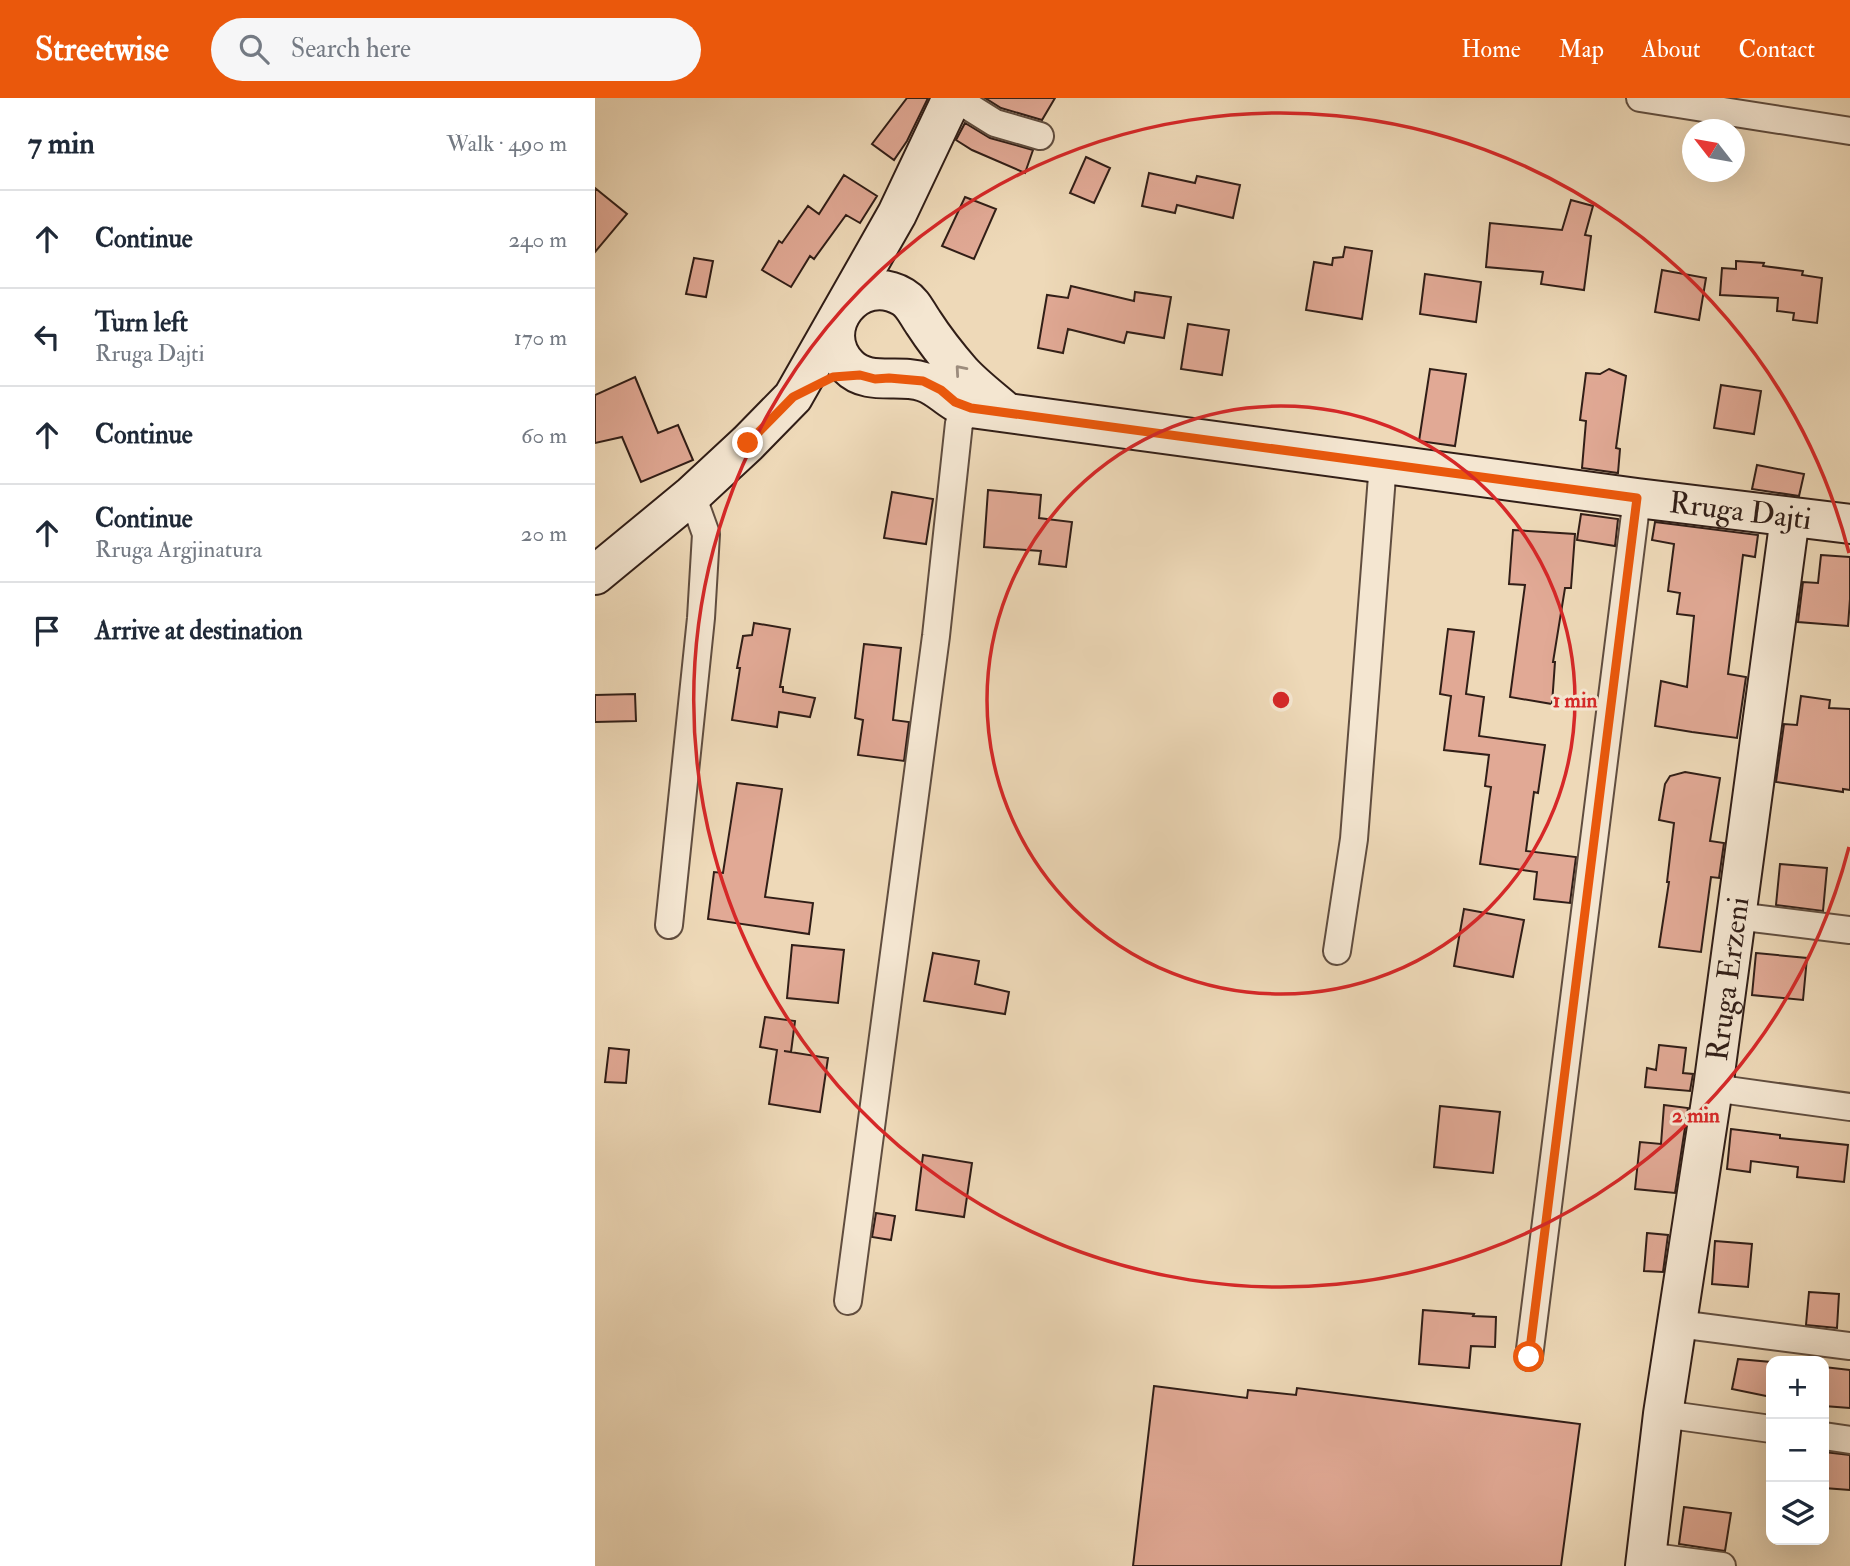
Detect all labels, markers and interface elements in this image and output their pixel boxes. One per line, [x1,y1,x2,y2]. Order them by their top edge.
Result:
search box [211,18,701,81]
text: Streetwise [35,29,169,70]
icon: search [235,30,273,68]
text: Search here [291,33,411,65]
text: Home [1461,34,1521,65]
text: Map [1559,34,1604,65]
text: About [1642,34,1701,65]
text: Contact [1739,34,1815,65]
north arrow [1682,119,1745,182]
text: 7 min [28,125,95,162]
text: Walk · 490 m [446,129,567,158]
icon: ahead [28,220,66,258]
text: Continue [95,223,193,255]
text: 240 m [508,225,567,254]
text: Turn left [95,307,188,339]
icon: left [28,318,66,356]
text: 170 m [514,323,567,352]
text: Rruga Dajti [95,339,205,368]
one-way arrow [956,365,968,378]
icon: ahead [28,416,66,454]
text: Continue [95,419,193,451]
text: 60 m [521,421,567,450]
route end [732,427,763,458]
street label: Rruga Dajti [1667,484,1814,538]
text: Continue [95,503,193,535]
icon: ahead [28,514,66,552]
text: 20 m [521,519,567,548]
text: Rruga Argjinatura [95,535,262,564]
icon: arrive [28,612,66,650]
text: Arrive at destination [95,615,303,647]
text: 1 min [1553,687,1597,714]
centre of rings [1269,688,1293,712]
street label: Rruga Erzeni [1699,895,1758,1063]
text: 2 min [1672,1102,1720,1129]
route start [1513,1341,1544,1372]
map controls [1766,1356,1829,1545]
button: + [1766,1356,1829,1419]
button: − [1766,1419,1829,1482]
button: layers [1766,1482,1829,1545]

